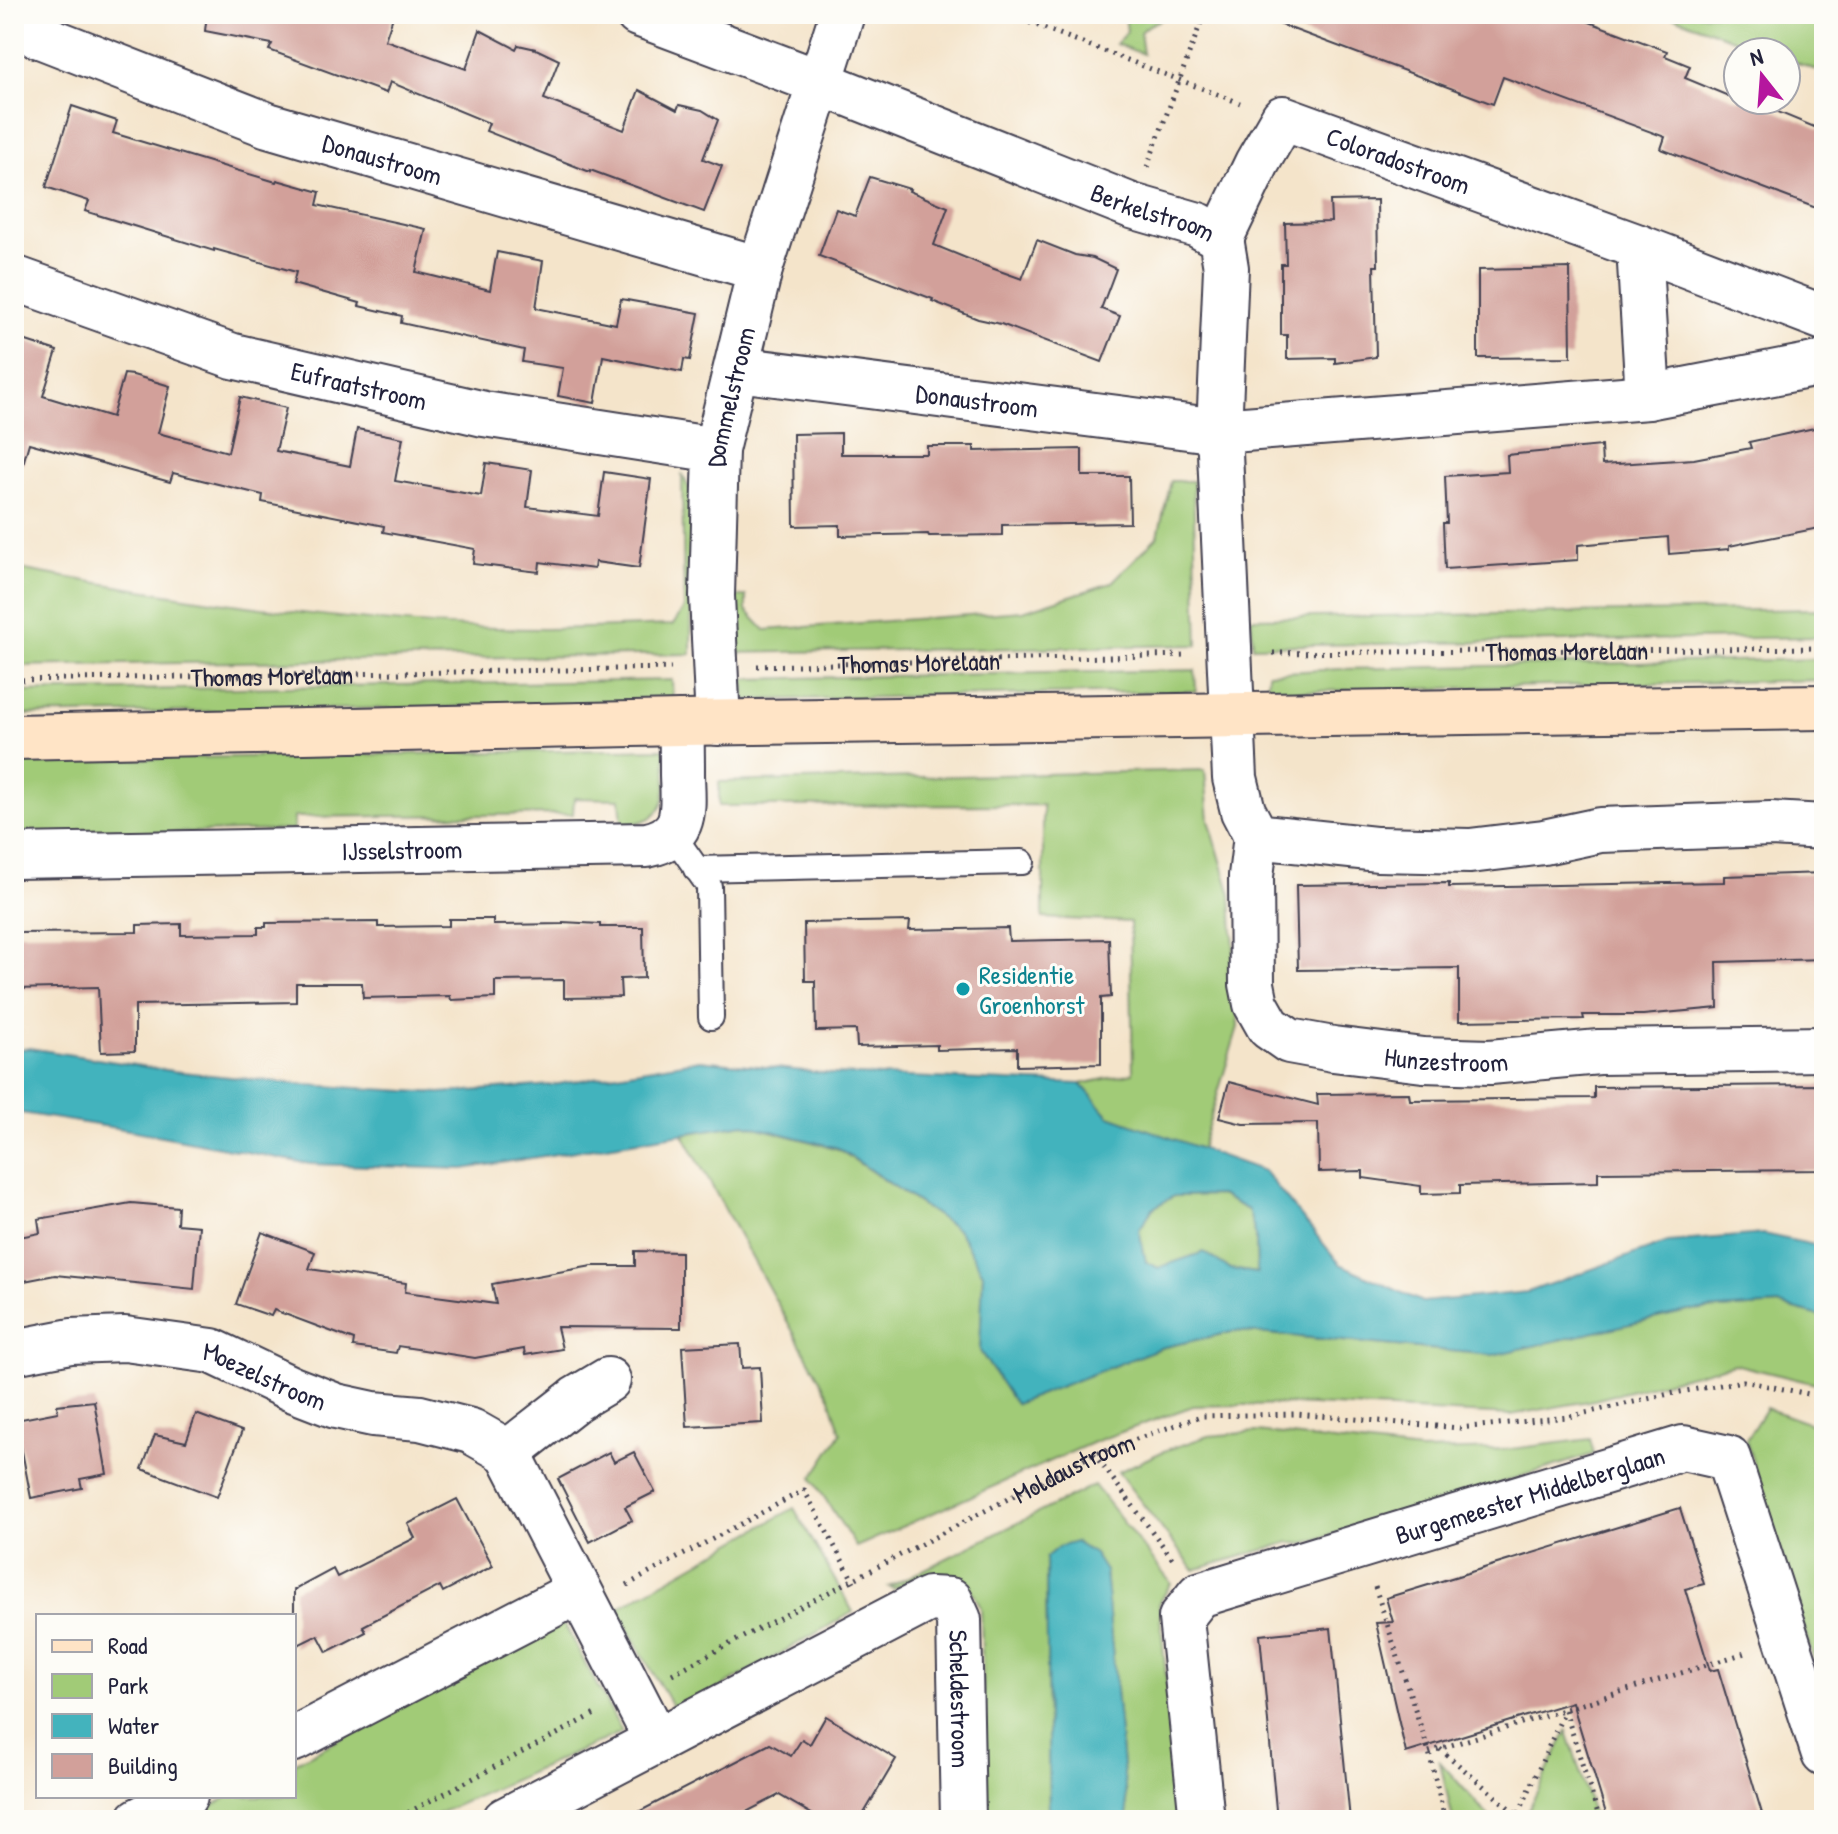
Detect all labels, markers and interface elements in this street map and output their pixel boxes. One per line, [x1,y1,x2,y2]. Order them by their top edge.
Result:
north arrow [1722,36,1802,116]
text: N [1746,41,1766,73]
street label: Coloradostroom [1322,118,1475,202]
street label: Donaustroom [319,124,446,193]
street label: Berkelstroom [1086,174,1222,249]
street label: Dommelstroom [698,323,763,467]
street label: Eufraatstroom [288,353,430,418]
street label: Donaustroom [914,375,1040,425]
street label: Thomas Morelaan [1485,632,1649,669]
street label: Thomas Morelaan [837,642,1001,681]
street label: Thomas Morelaan [190,656,354,694]
street label: IJsselstroom [341,831,463,868]
place label: Residentie Groenhorst [979,957,1085,1022]
marker: Residentie Groenhorst [954,980,972,998]
street label: Hunzestroom [1382,1038,1509,1079]
street label: Moezelstroom [202,1333,332,1418]
street label: Moldaustroom [1007,1424,1139,1511]
street label: Burgemeester Middelberglaan [1391,1437,1669,1552]
legend [36,1614,296,1798]
text: Road [108,1629,147,1661]
street label: Scheldestroom [942,1629,979,1768]
text: Park [108,1669,148,1701]
text: Water [108,1709,159,1741]
text: Building [108,1749,178,1781]

